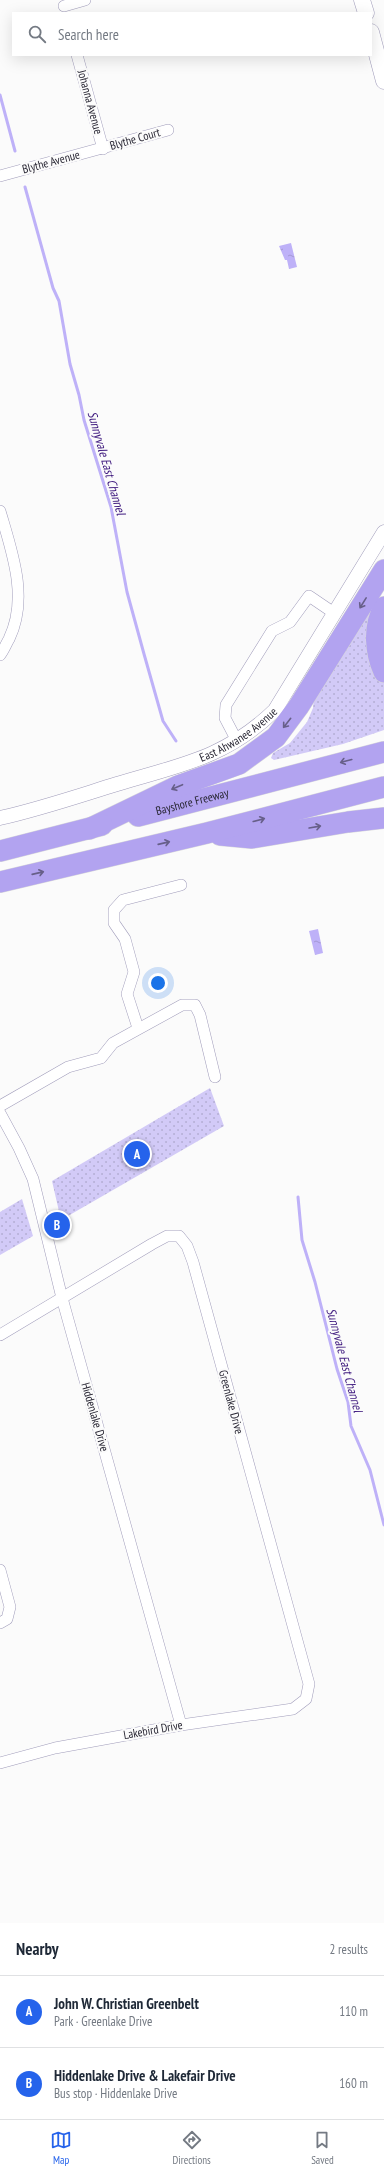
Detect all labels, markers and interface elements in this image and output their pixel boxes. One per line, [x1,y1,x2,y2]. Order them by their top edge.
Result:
search box [12,12,372,56]
icon: search [26,23,48,45]
text: Search here [58,25,119,44]
street label: Johanna Avenue [74,67,106,136]
street label: Blythe Court [108,124,162,153]
street label: Blythe Avenue [20,147,81,176]
water label: Sunnyvale East Channel [84,409,130,519]
one-way arrow [359,597,367,609]
street label: East Ahwanee Avenue [197,704,280,765]
one-way arrow [282,718,291,729]
one-way arrow [340,758,353,766]
one-way arrow [171,784,183,792]
street label: Bayshore Freeway [154,785,231,818]
one-way arrow [252,816,265,823]
one-way arrow [308,823,321,831]
one-way arrow [158,839,171,847]
one-way arrow [31,869,44,877]
your location [148,973,168,993]
pin: A [124,1139,150,1169]
pin: B [44,1210,70,1240]
water label: Sunnyvale East Channel [322,1306,367,1416]
street label: Greenlake Drive [216,1368,247,1436]
street label: Hiddenlake Drive [78,1381,112,1453]
street label: Lakebird Drive [122,1717,184,1742]
text: Nearby [16,1938,59,1960]
text: 2 results [329,1941,368,1958]
text: John W. Christian Greenbelt [54,1994,199,2013]
text: A [26,2003,32,2020]
text: 110 m [339,2003,368,2020]
text: Park · Greenlake Drive [54,2013,152,2030]
text: Hiddenlake Drive & Lakefair Drive [54,2066,236,2085]
text: B [26,2075,32,2092]
text: 160 m [339,2075,368,2092]
text: Bus stop · Hiddenlake Drive [54,2085,177,2102]
tab: Map [50,2129,72,2167]
tab: Directions [173,2129,211,2167]
tab: Saved [311,2129,334,2167]

